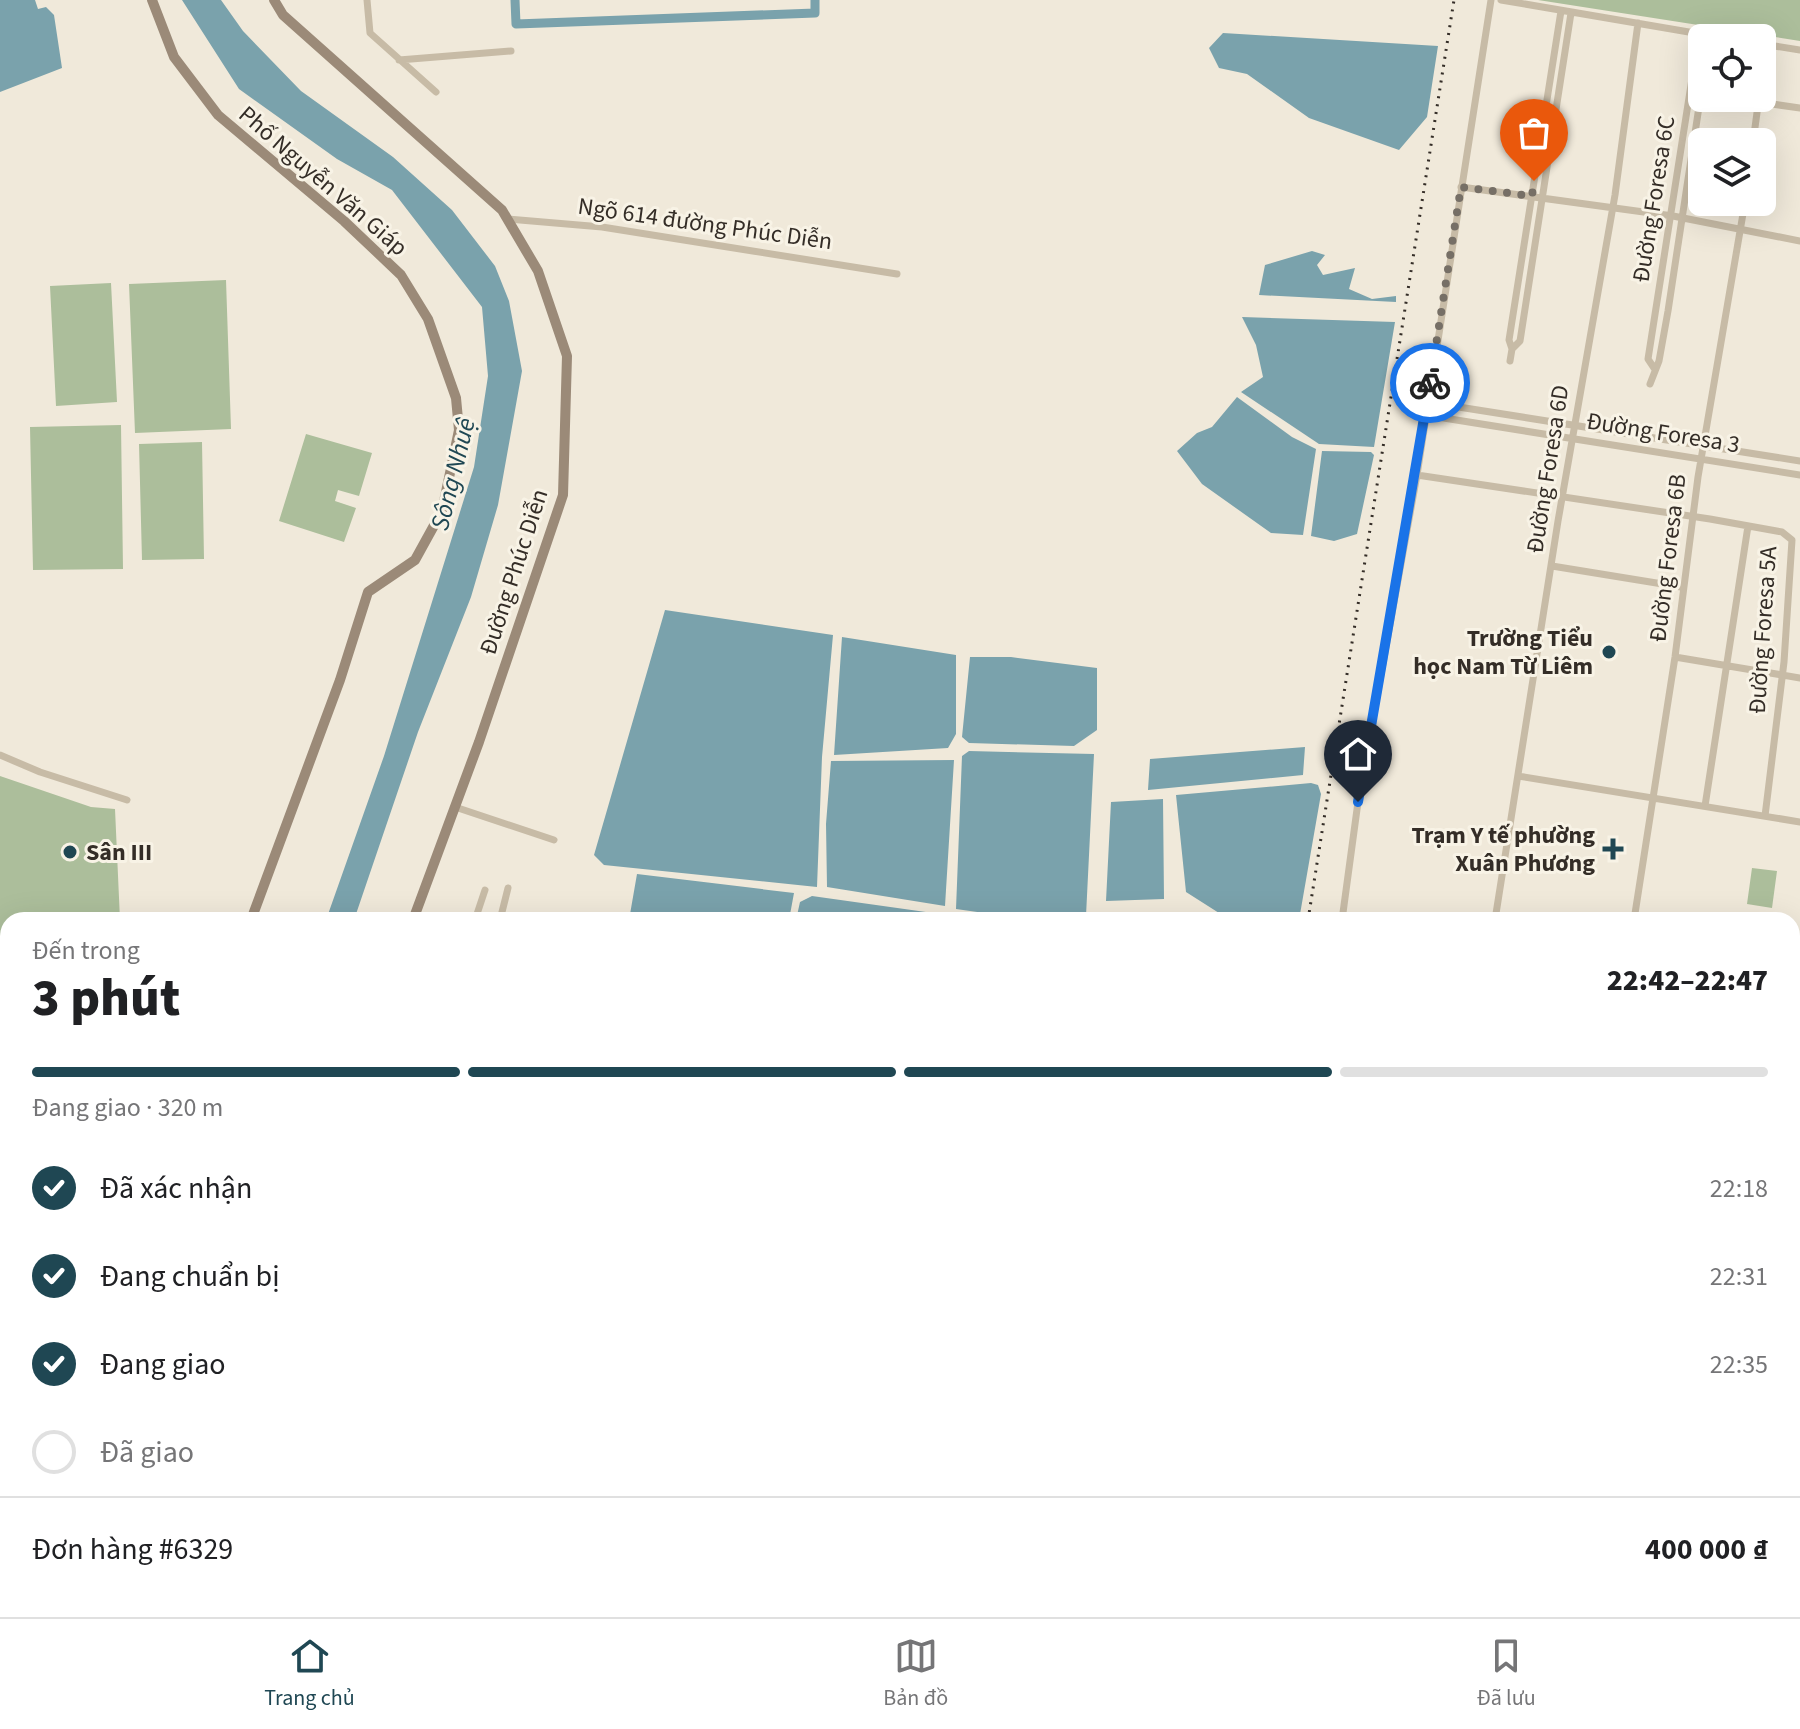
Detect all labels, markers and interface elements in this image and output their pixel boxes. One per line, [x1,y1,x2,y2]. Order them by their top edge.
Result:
map controls [1688,24,1776,216]
button: locate [1688,24,1776,112]
street label: Phố Nguyễn Văn Giáp [231,98,415,264]
pin [1500,99,1568,181]
icon: bag [1512,111,1556,155]
street label: Đường Foresa 6C [1624,113,1684,285]
button: layers [1688,128,1776,216]
street label: Ngõ 614 đường Phúc Diễn [576,189,834,259]
courier [1390,343,1470,423]
icon: bike [1408,361,1452,405]
street label: Đường Foresa 6D [1517,383,1579,555]
street label: Đường Foresa 3 [1584,404,1742,462]
water label: Sông Nhuệ [421,413,485,534]
street label: Đường Foresa 6B [1640,472,1696,644]
street label: Đường Phúc Diễn [471,485,557,659]
street label: Đường Foresa 5A [1740,545,1786,715]
place label: Trường Tiểu học Nam Từ Liêm [1413,621,1593,684]
marker: Trường Tiểu học Nam Từ Liêm [1600,643,1618,661]
pin [1324,720,1392,802]
icon: home [1336,732,1380,776]
place label: Trạm Y tế phường Xuân Phương [1411,818,1595,881]
place label: Sân III [86,835,152,870]
marker: Trạm Y tế phường Xuân Phương [1602,838,1624,860]
marker: Sân III [61,843,79,861]
text: Đến trong [32,932,140,969]
text: 22:42–22:47 [1607,959,1768,1002]
text: 3 phút [32,962,180,1036]
text: Đang giao · 320 m [32,1089,223,1126]
icon: check [32,1166,76,1210]
text: Đã xác nhận [100,1167,252,1210]
text: 22:18 [1710,1170,1768,1207]
icon: check [32,1254,76,1298]
text: Đang chuẩn bị [100,1255,280,1298]
text: 22:31 [1710,1258,1768,1295]
icon: check [32,1342,76,1386]
text: Đang giao [100,1343,226,1386]
text: 22:35 [1710,1346,1768,1383]
text: Đã giao [100,1431,194,1474]
text: Đơn hàng #6329 [32,1528,233,1571]
text: 400 000 ₫ [1645,1528,1768,1571]
tab: Trang chủ [264,1634,355,1714]
tab: Bản đồ [883,1634,948,1714]
tab: Đã lưu [1477,1634,1536,1714]

